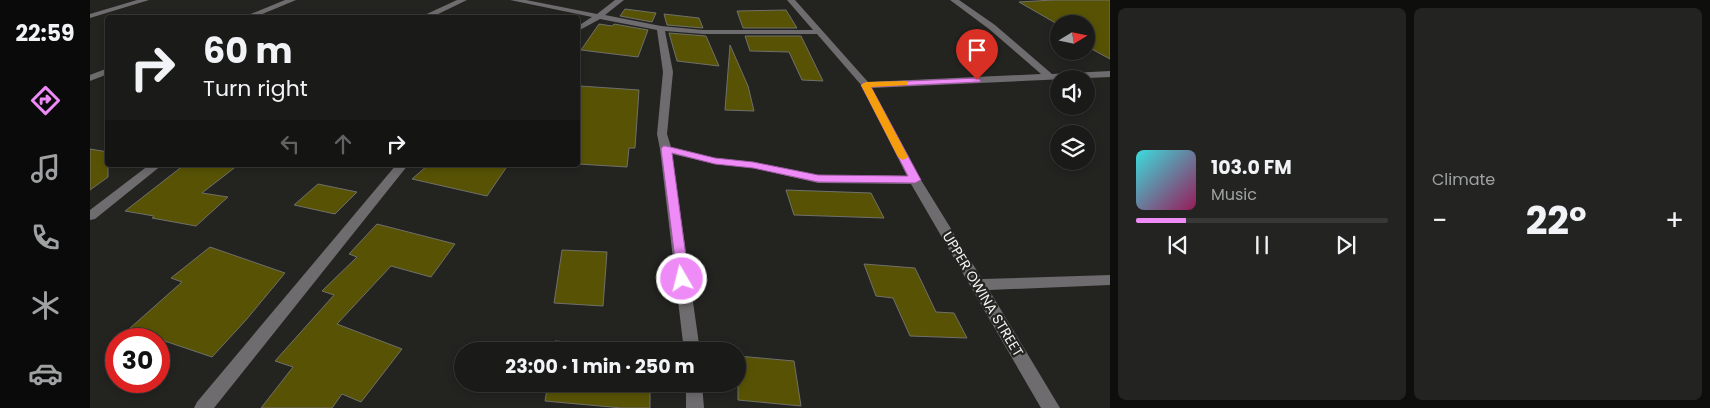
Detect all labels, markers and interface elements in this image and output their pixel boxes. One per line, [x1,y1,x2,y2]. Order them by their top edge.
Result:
north arrow [1050,15,1095,60]
map controls [1050,15,1095,170]
text: 22:59 [15,18,75,49]
text: 60 m [203,26,293,75]
pin [956,29,998,80]
icon: right [120,35,185,100]
icon: arrive [963,36,991,64]
button: sound [1050,70,1095,115]
text: Turn right [203,73,308,104]
icon: directions [28,83,63,118]
button: layers [1050,125,1095,170]
icon: left [276,130,304,158]
icon: ahead [329,130,357,158]
icon: right [382,130,410,158]
icon: music [28,151,63,186]
text: 103.0 FM [1211,154,1292,181]
text: Climate [1432,168,1495,191]
text: Music [1211,183,1257,206]
text: 22° [1526,194,1587,247]
text: − [1432,201,1447,240]
text: + [1665,201,1684,240]
icon: phone [28,220,63,255]
street label: UPPER OWINA STREET [938,228,1028,361]
icon: previous [1164,231,1192,259]
icon: pause [1248,231,1276,259]
icon: next [1332,231,1360,259]
position arrow [655,252,707,304]
icon: climate [28,288,63,323]
speed limit sign: 30 [105,328,170,393]
text: 23:00 · 1 min · 250 m [505,353,695,380]
icon: car [28,356,63,391]

